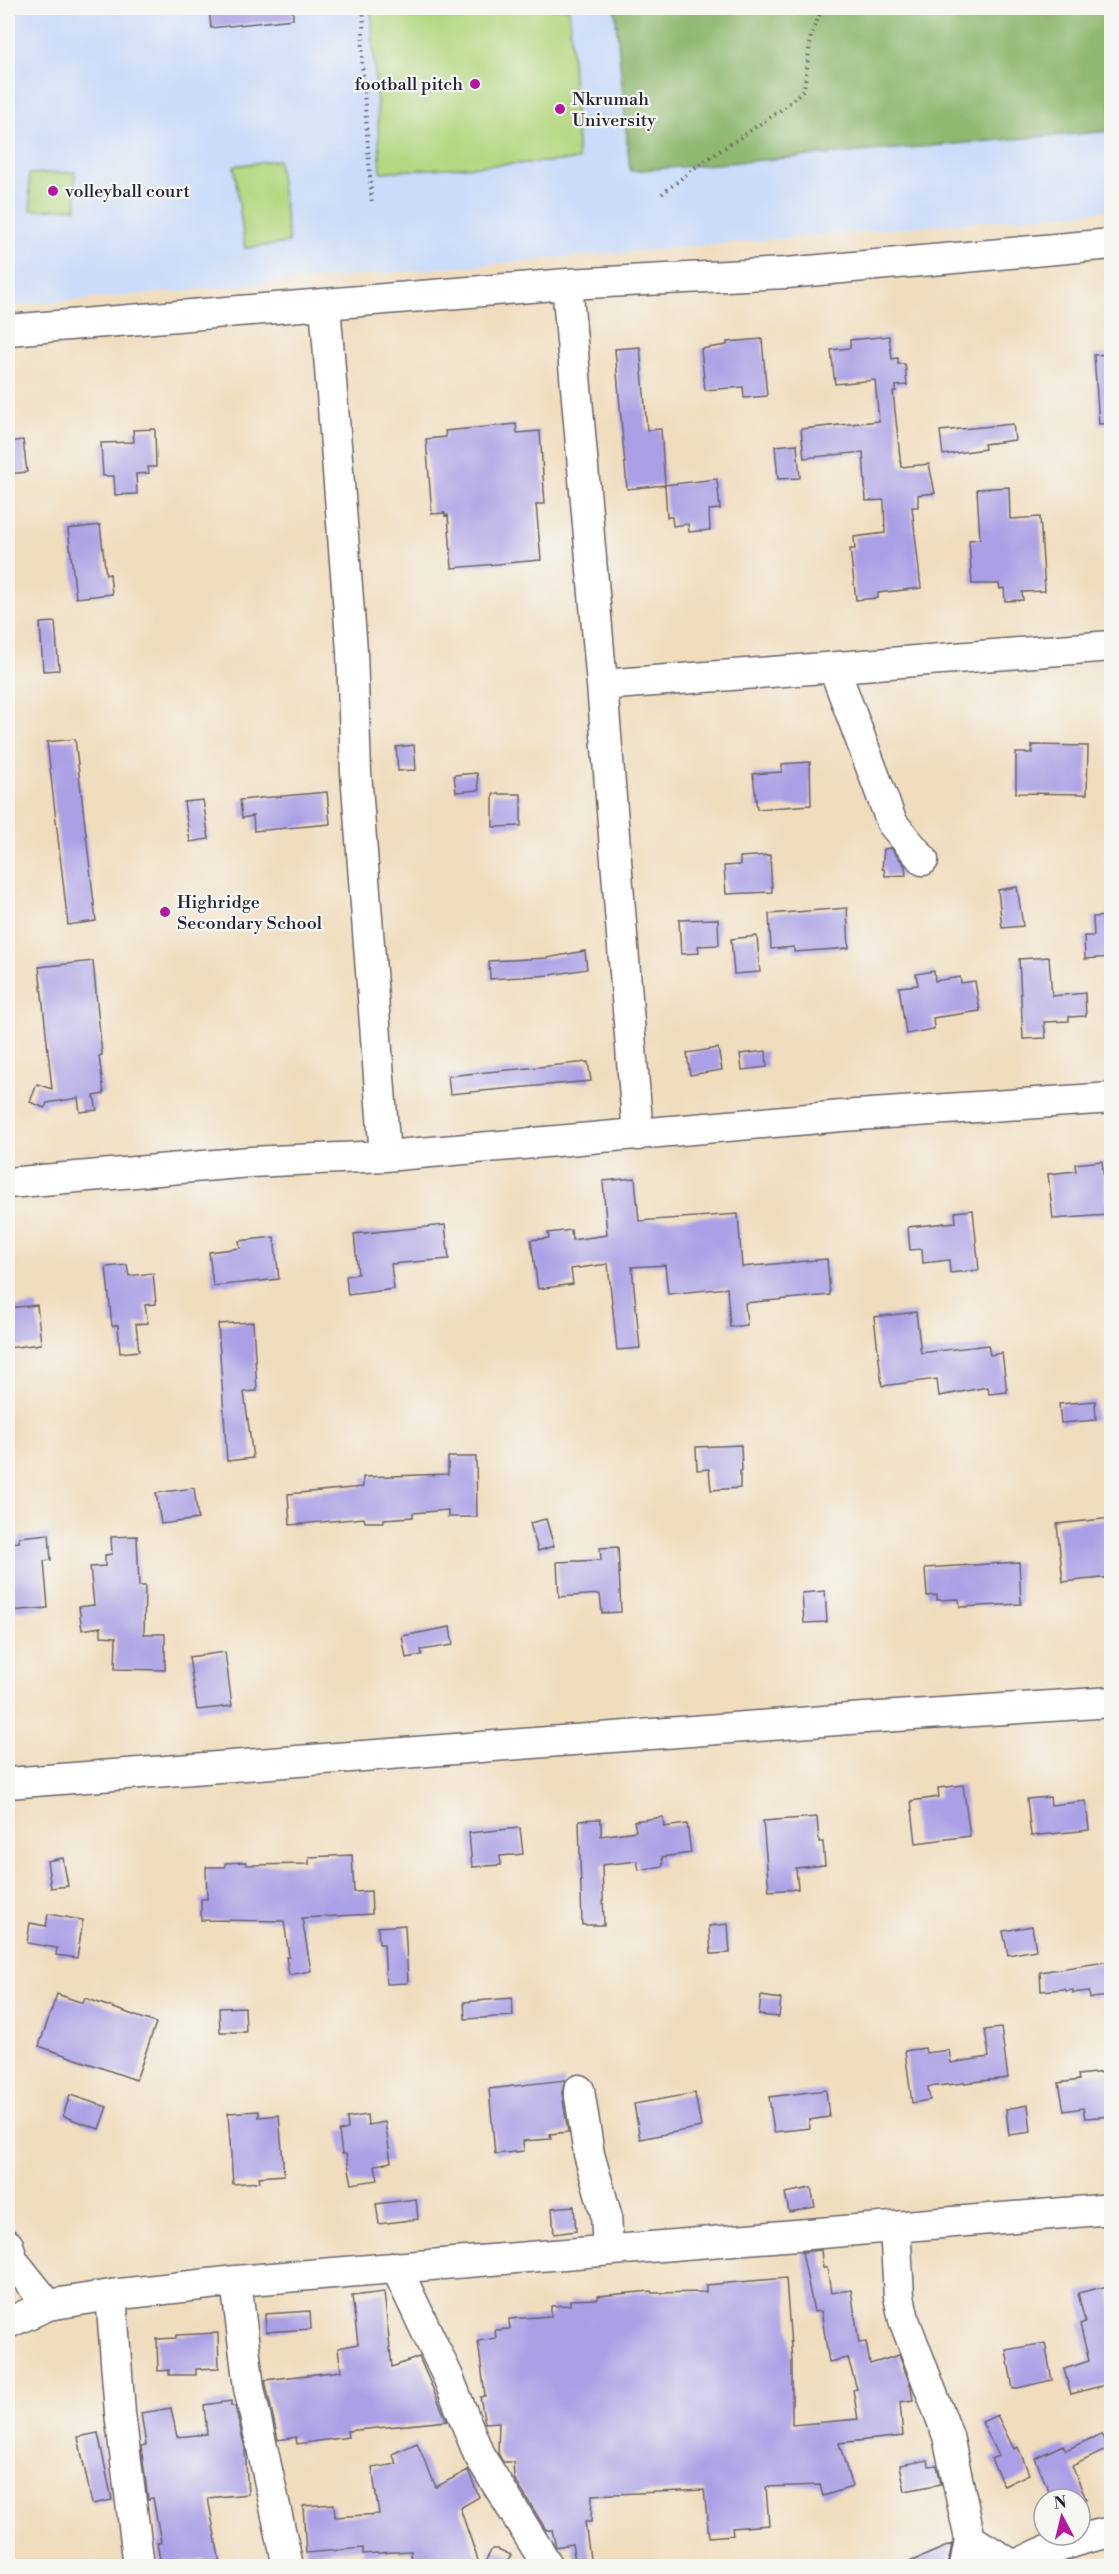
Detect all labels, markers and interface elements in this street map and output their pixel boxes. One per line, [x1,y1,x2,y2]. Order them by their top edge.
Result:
place label: football pitch [354,73,463,96]
marker: football pitch [468,77,482,91]
place label: Nkrumah University [572,88,656,132]
marker: Nkrumah University [553,102,567,116]
place label: volleyball court [64,180,191,203]
marker: volleyball court [46,184,60,198]
place label: Highridge Secondary School [177,891,323,935]
marker: Highridge Secondary School [158,905,172,919]
north arrow [1032,2487,1092,2547]
text: N [1053,2492,1068,2514]

